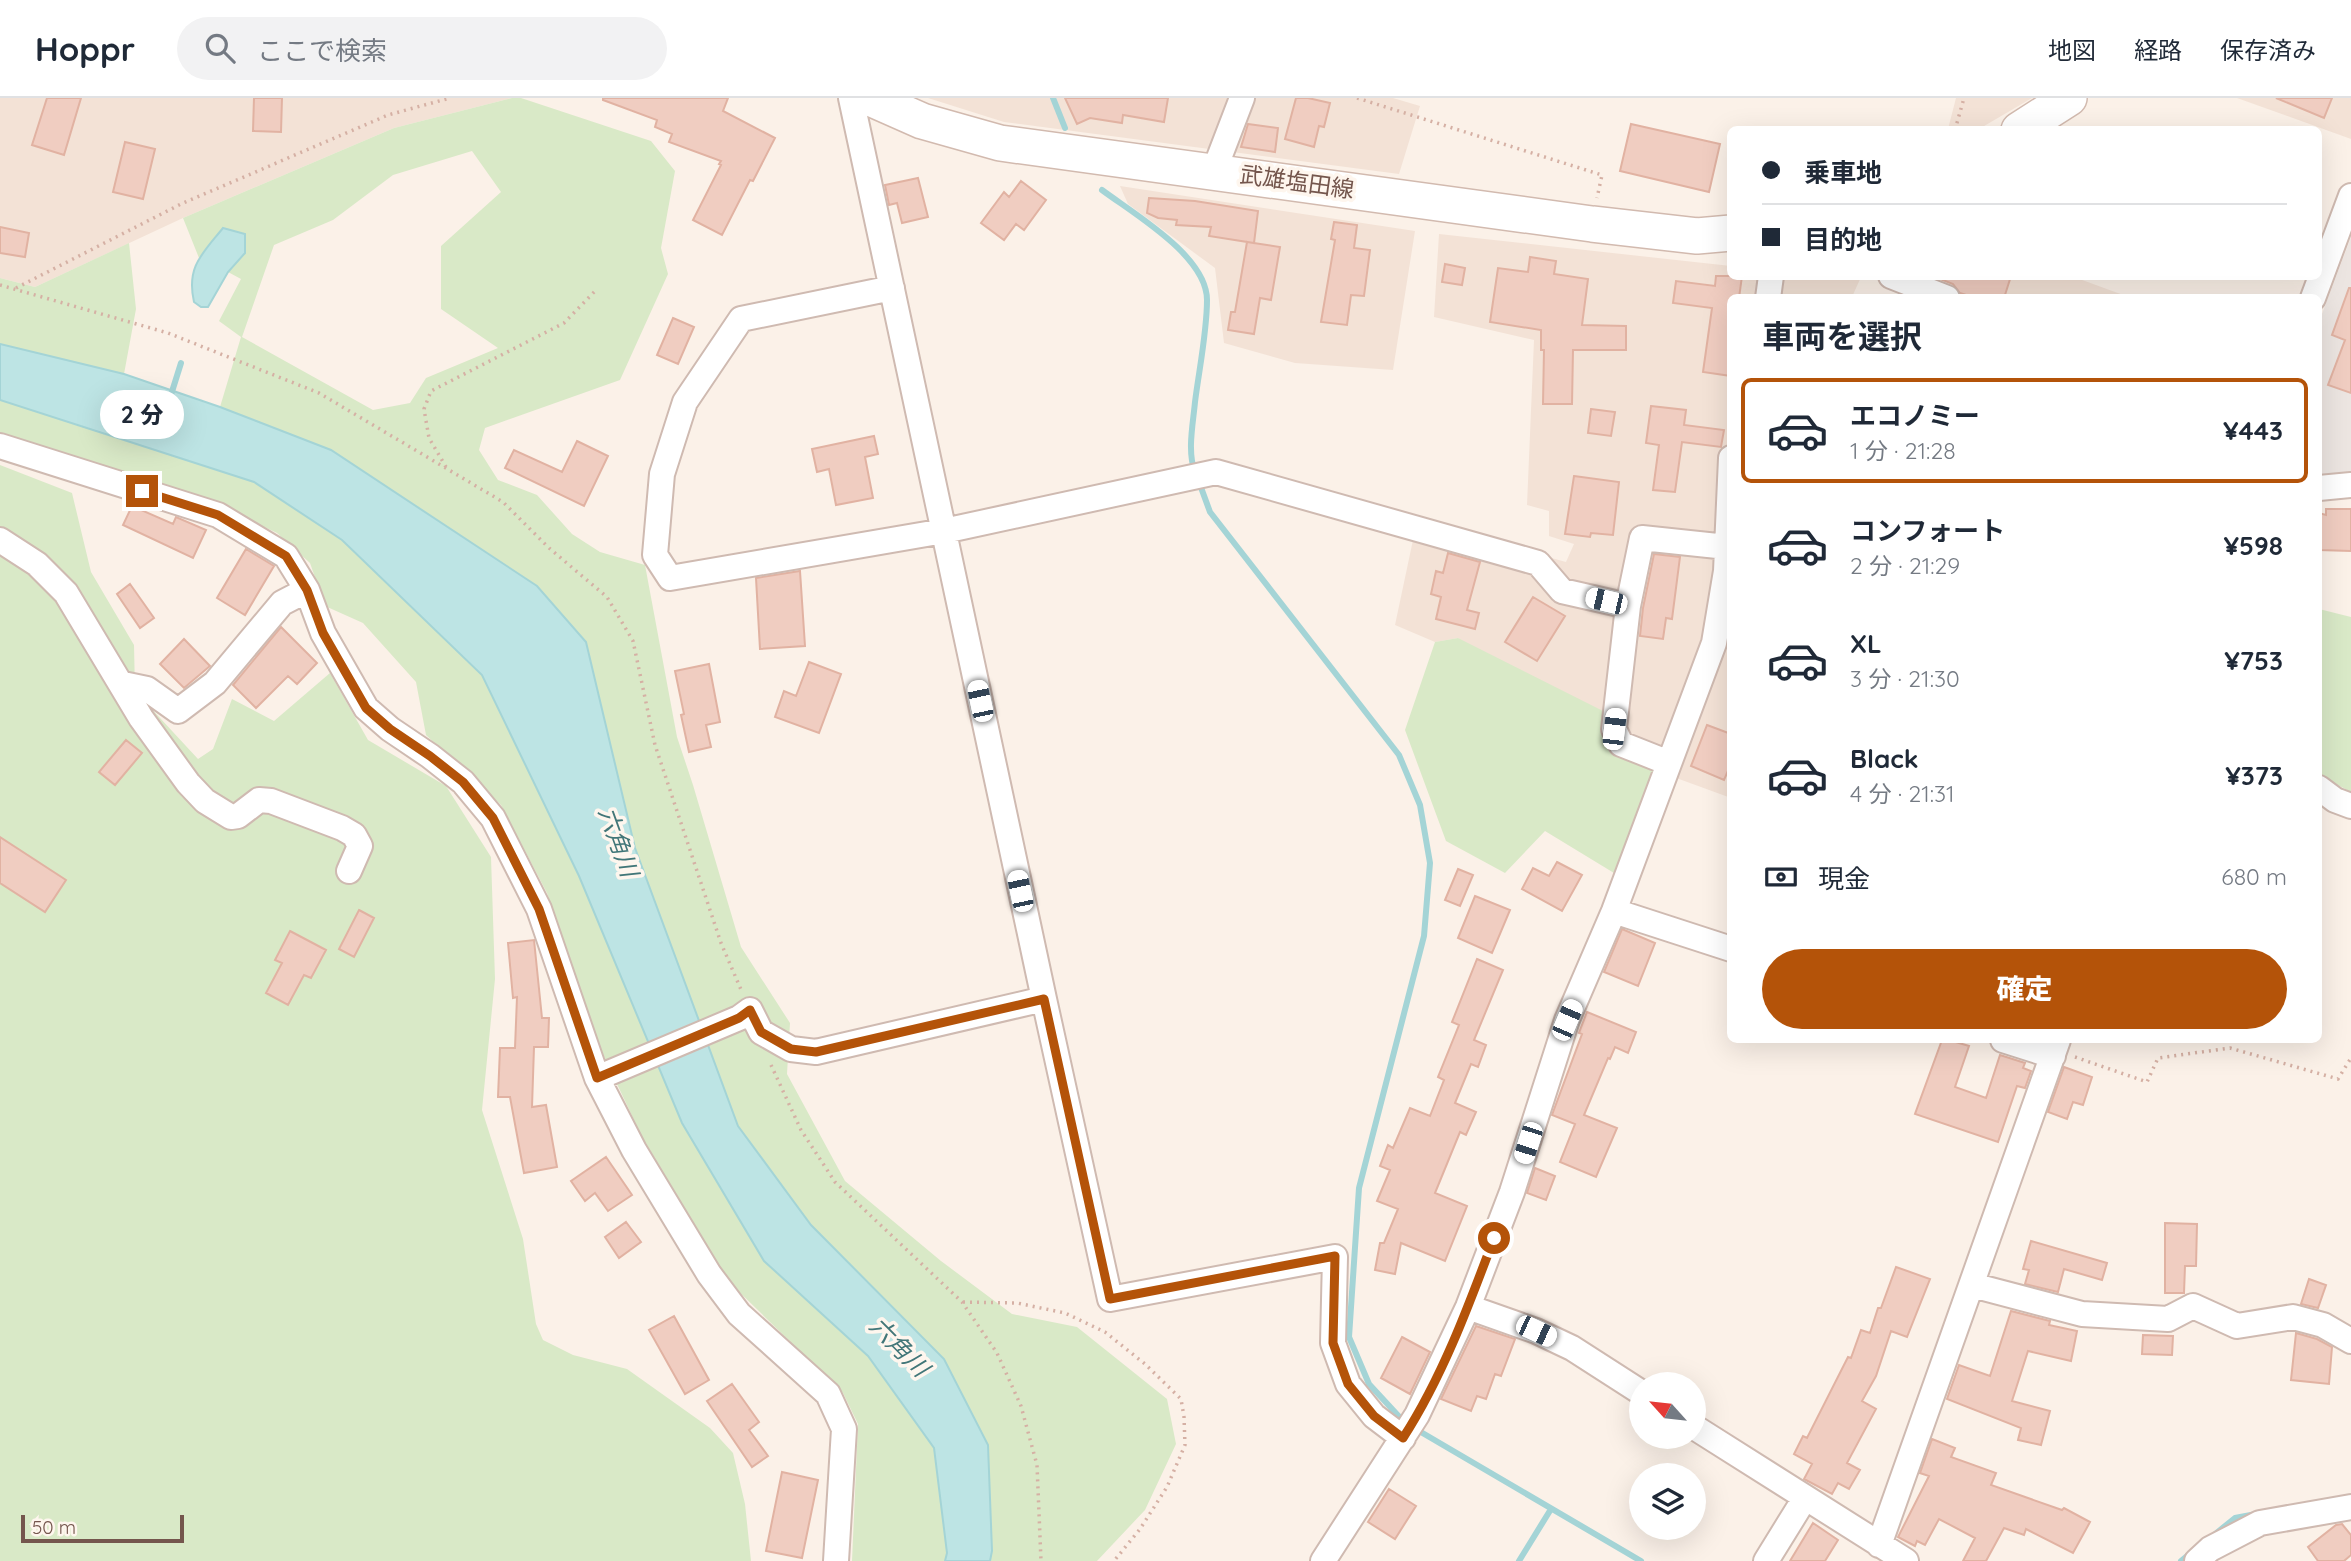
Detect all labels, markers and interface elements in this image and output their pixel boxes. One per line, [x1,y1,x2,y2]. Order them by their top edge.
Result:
search box [177,17,667,80]
text: Hoppr [35,28,135,69]
icon: search [201,29,239,67]
text: ここで検索 [257,34,387,67]
text: 地図 [2048,35,2096,65]
text: 経路 [2134,35,2182,65]
text: 保存済み [2220,35,2316,65]
text: 乗車地 [1804,156,1882,189]
street label: 武雄塩田線 [1238,159,1356,204]
text: 目的地 [1804,223,1882,256]
text: 車両を選択 [1762,316,1922,356]
callout: 2 分 [100,390,184,438]
icon: car [1766,399,1829,462]
text: エコノミー [1850,399,1980,432]
text: 2 分 [121,400,163,429]
text: ¥443 [2223,414,2283,447]
text: 1 分 · 21:28 [1850,436,1956,465]
route end [126,475,158,507]
icon: car [1766,514,1829,577]
text: コンフォート [1850,514,2005,547]
text: ¥598 [2224,529,2283,562]
text: 2 分 · 21:29 [1850,551,1960,580]
car [1584,586,1629,616]
text: XL [1850,627,1882,660]
icon: car [1766,629,1829,692]
text: ¥753 [2224,644,2283,677]
text: 3 分 · 21:30 [1850,664,1960,693]
car [966,678,995,724]
car [1602,707,1627,751]
text: Black [1850,742,1919,775]
icon: car [1766,744,1829,807]
text: ¥373 [2225,759,2283,792]
text: 4 分 · 21:31 [1850,779,1955,808]
water label: 六角川 [593,803,646,883]
icon: cash [1762,858,1800,896]
text: 現金 [1818,862,1870,895]
text: 680 m [2221,862,2287,891]
car [1006,868,1035,914]
button: 確定 [1762,949,2287,1029]
car [1550,997,1585,1043]
car [1512,1120,1545,1166]
route start [1478,1222,1510,1254]
water label: 六角川 [864,1310,938,1384]
car [1513,1313,1560,1349]
north arrow [1629,1372,1706,1449]
map controls [1629,1372,1706,1540]
button: layers [1629,1463,1706,1540]
scale bar [21,1512,184,1544]
text: 50 m [32,1515,76,1539]

